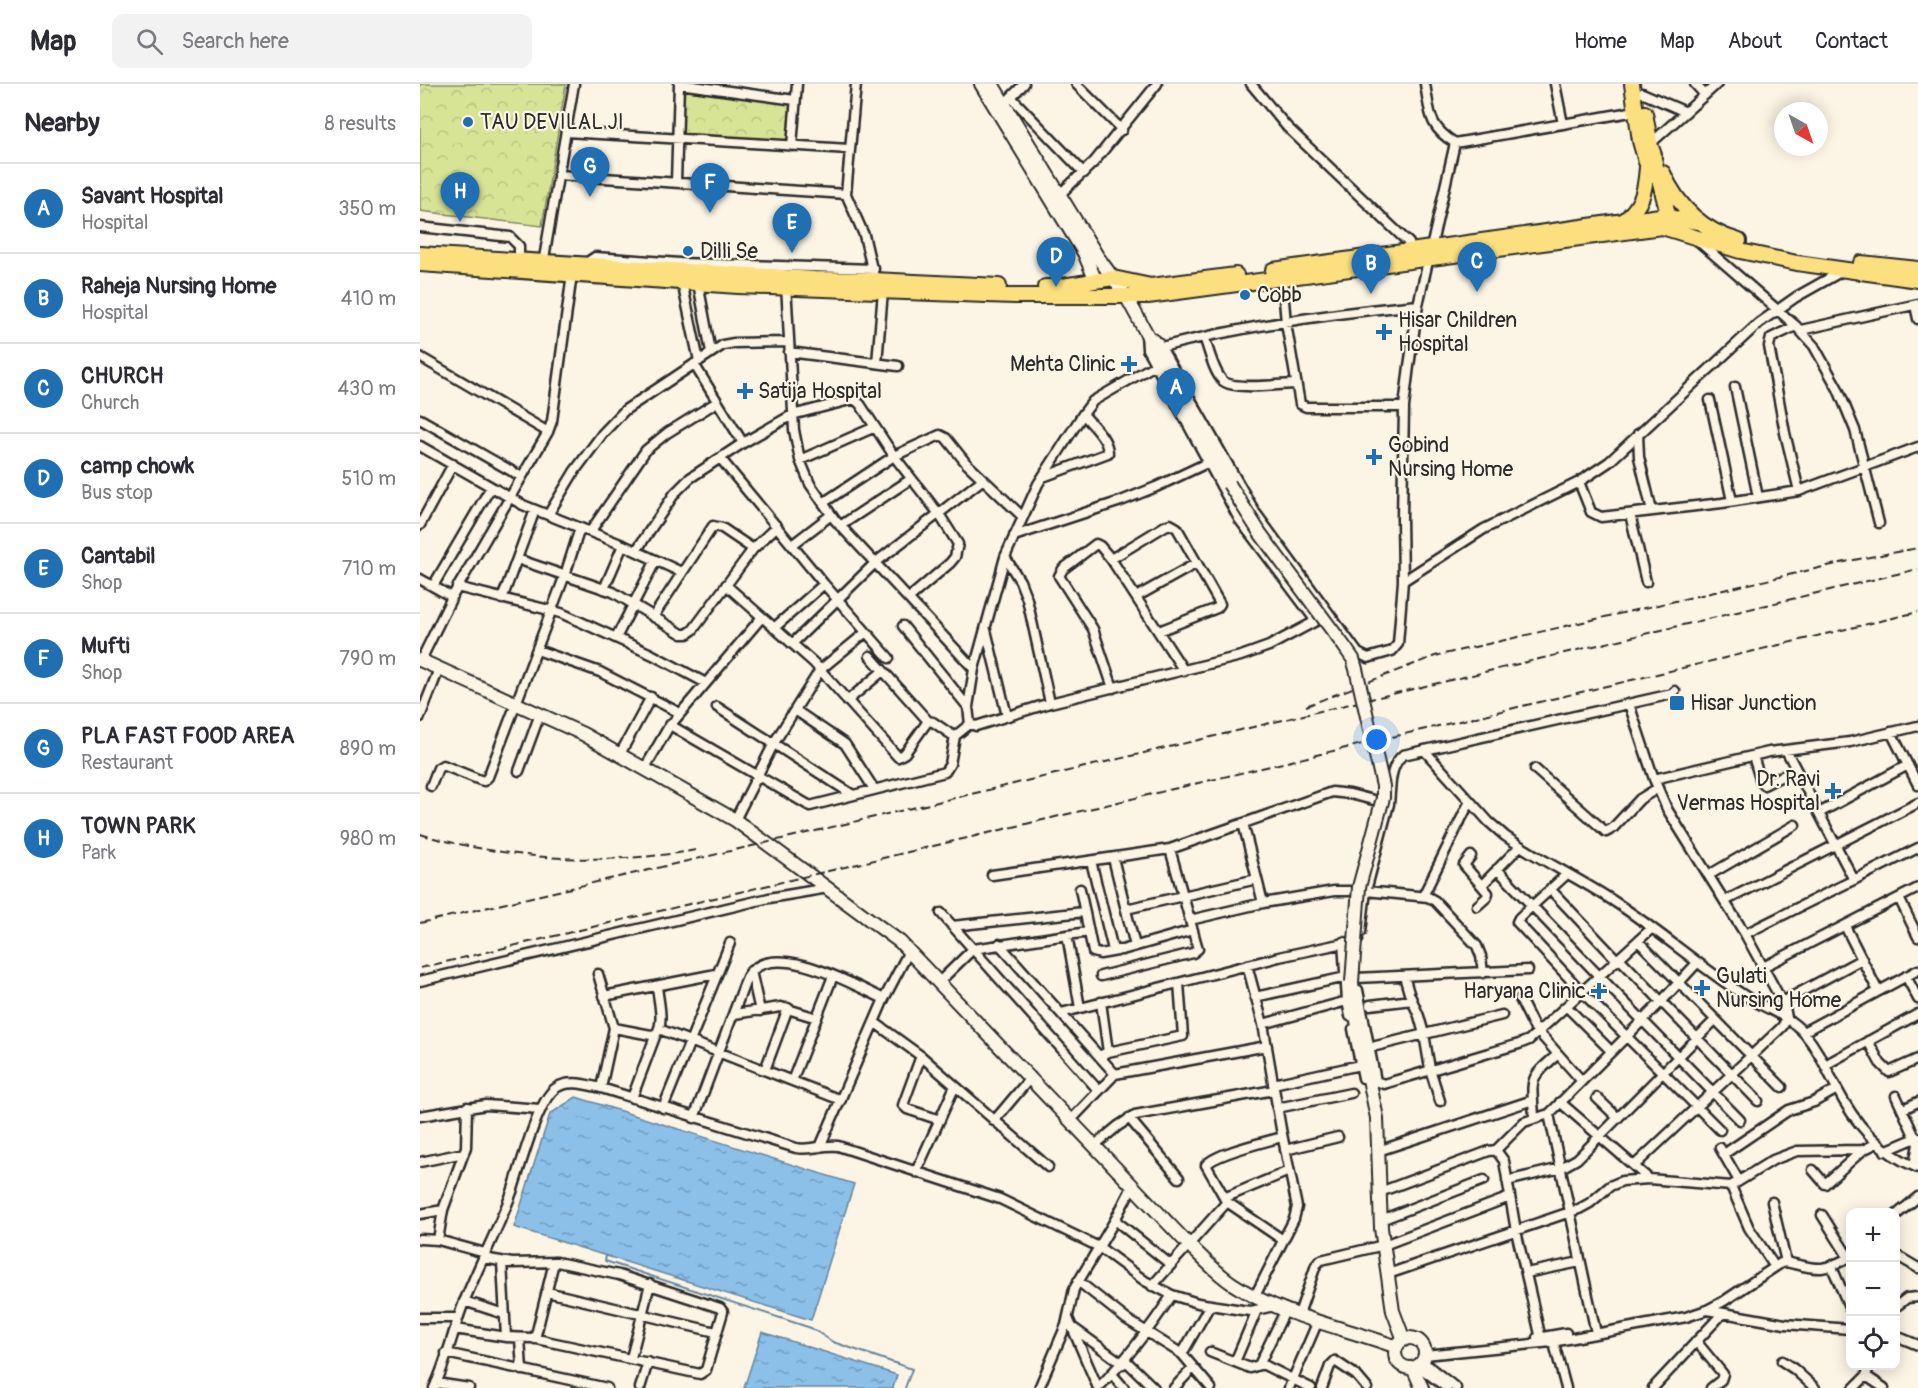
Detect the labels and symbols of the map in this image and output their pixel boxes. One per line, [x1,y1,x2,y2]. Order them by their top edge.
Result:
north arrow [1774,102,1828,156]
place label: TAU DEVILAL JI [480,109,624,136]
marker: TAU DEVILAL JI [461,115,475,129]
pin: G [570,147,610,197]
pin: F [690,164,730,213]
pin: H [440,172,480,222]
pin: E [772,204,812,253]
place label: Dilli Se [700,238,758,265]
pin: D [1036,238,1076,287]
pin: C [1458,242,1496,292]
marker: Dilli Se [681,244,695,258]
pin: B [1352,244,1390,294]
place label: Cobb [1257,282,1302,309]
marker: Cobb [1238,288,1252,302]
place label: Hisar Children Hospital [1398,307,1517,358]
marker: Hisar Children Hospital [1375,323,1393,341]
place label: Mehta Clinic [1010,351,1116,378]
marker: Mehta Clinic [1120,355,1138,373]
pin: A [1156,368,1196,418]
place label: Satija Hospital [758,378,882,405]
marker: Satija Hospital [736,382,754,400]
place label: Gobind Nursing Home [1388,432,1514,483]
marker: Gobind Nursing Home [1365,448,1383,466]
place label: Hisar Junction [1690,690,1817,717]
marker: Hisar Junction [1668,694,1686,712]
your location [1362,725,1391,754]
place label: Dr. Ravi Vermas Hospital [1676,766,1820,817]
marker: Dr. Ravi Vermas Hospital [1824,782,1842,800]
place label: Gulati Nursing Home [1716,963,1842,1014]
place label: Haryana Clinic [1463,978,1586,1005]
marker: Gulati Nursing Home [1693,979,1711,997]
marker: Haryana Clinic [1590,982,1608,1000]

